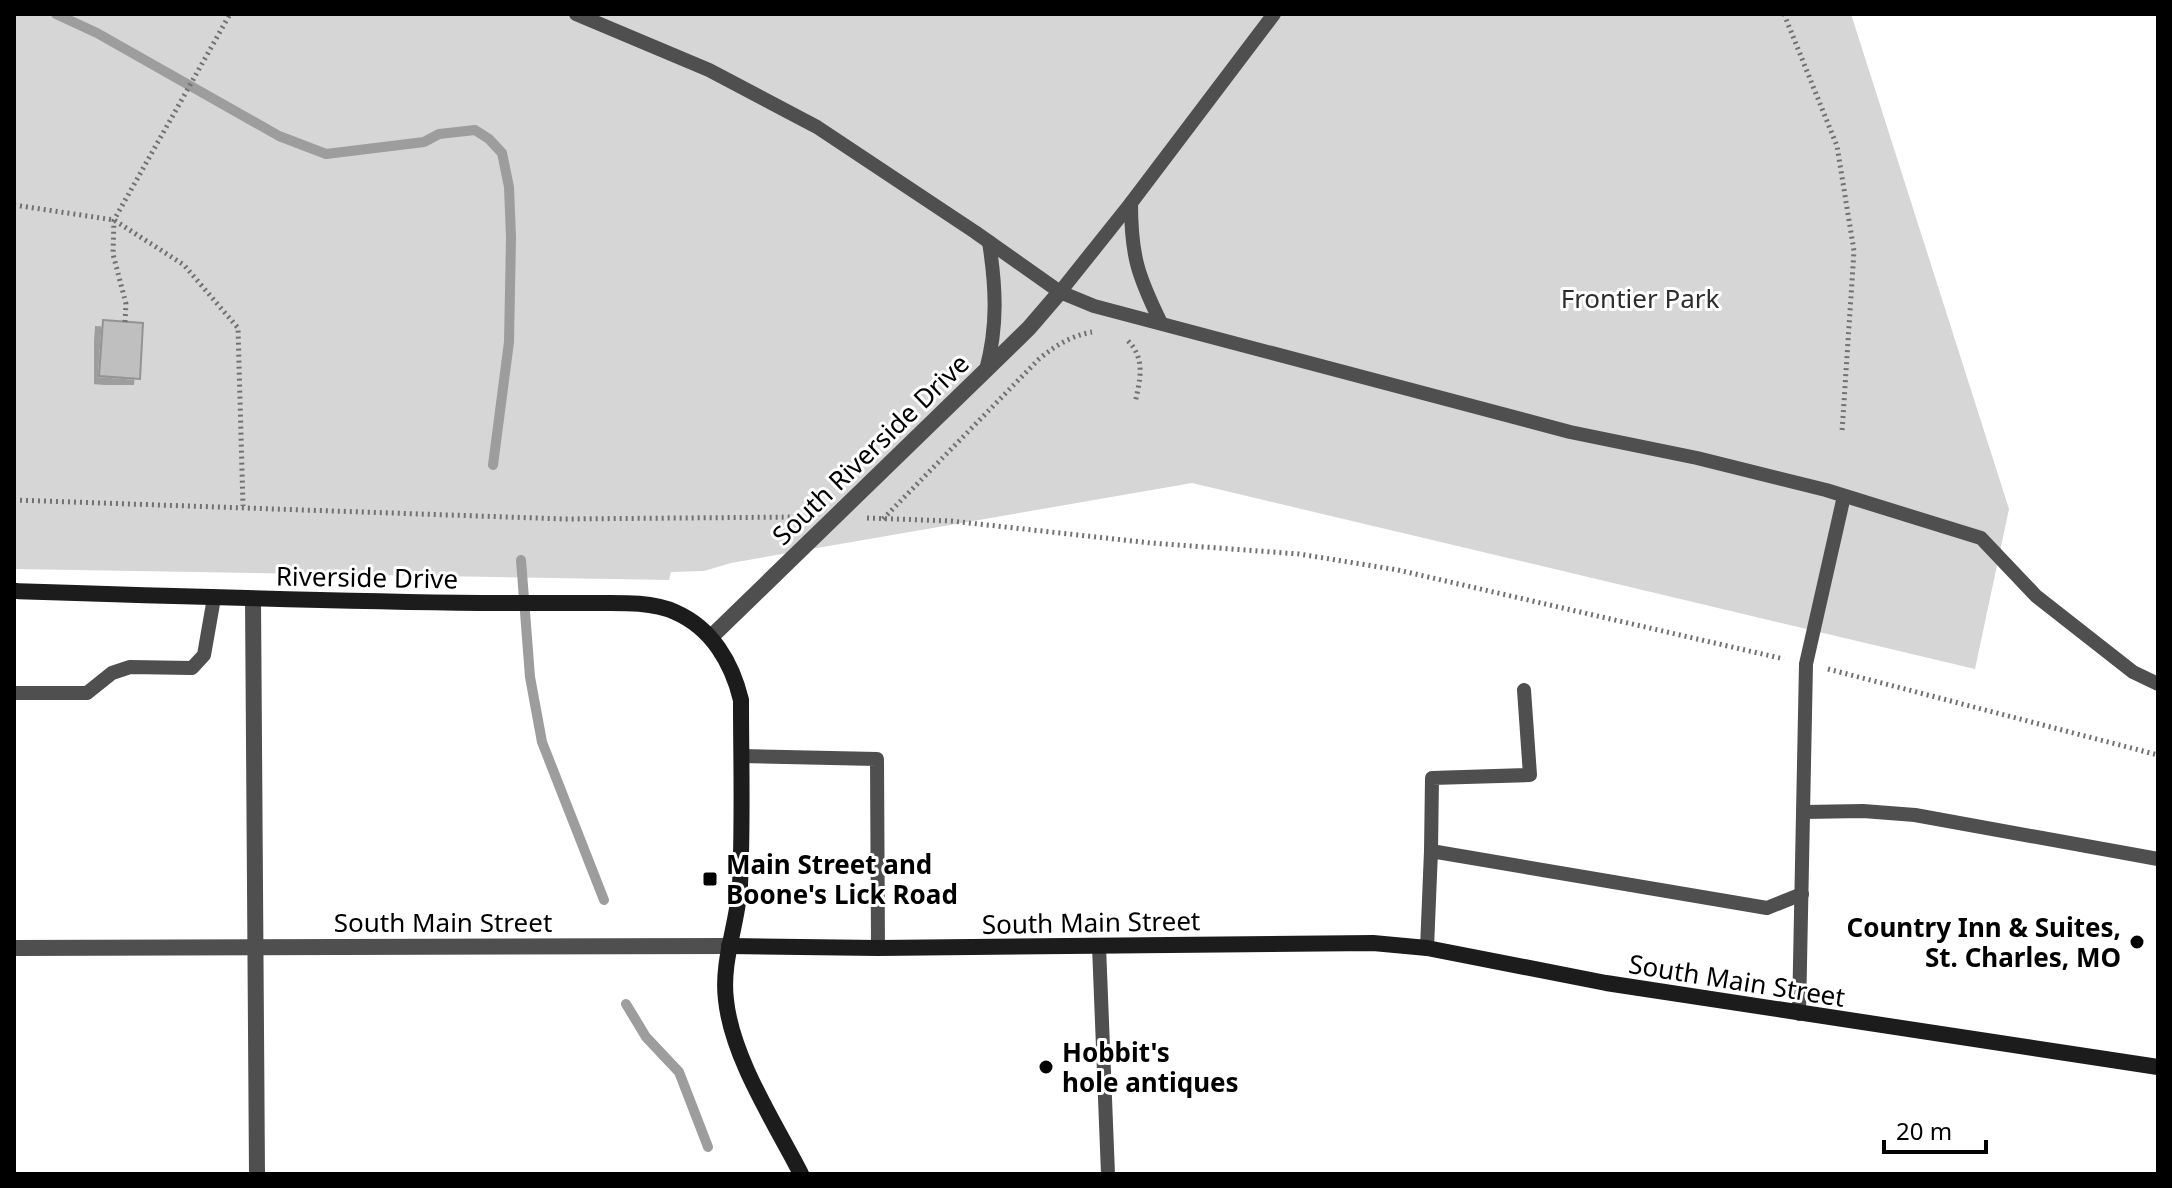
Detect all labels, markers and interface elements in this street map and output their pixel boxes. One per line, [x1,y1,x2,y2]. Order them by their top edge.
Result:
park label: Frontier Park [1561,280,1719,316]
street label: South Riverside Drive [764,346,976,552]
street label: Riverside Drive [276,557,458,597]
place label: Main Street and Boone's Lick Road [726,846,958,912]
marker: Main Street and Boone's Lick Road [701,870,719,888]
street label: South Main Street [981,902,1201,942]
street label: South Main Street [334,904,552,940]
place label: Country Inn & Suites, St. Charles, MO [1847,909,2121,975]
marker: Country Inn & Suites, St. Charles, MO [2128,933,2146,951]
street label: South Main Street [1626,945,1848,1015]
place label: Hobbit's hole antiques [1062,1034,1239,1100]
marker: Hobbit's hole antiques [1037,1058,1055,1076]
scale bar [1884,1104,1986,1154]
text: 20 m [1896,1114,1952,1147]

